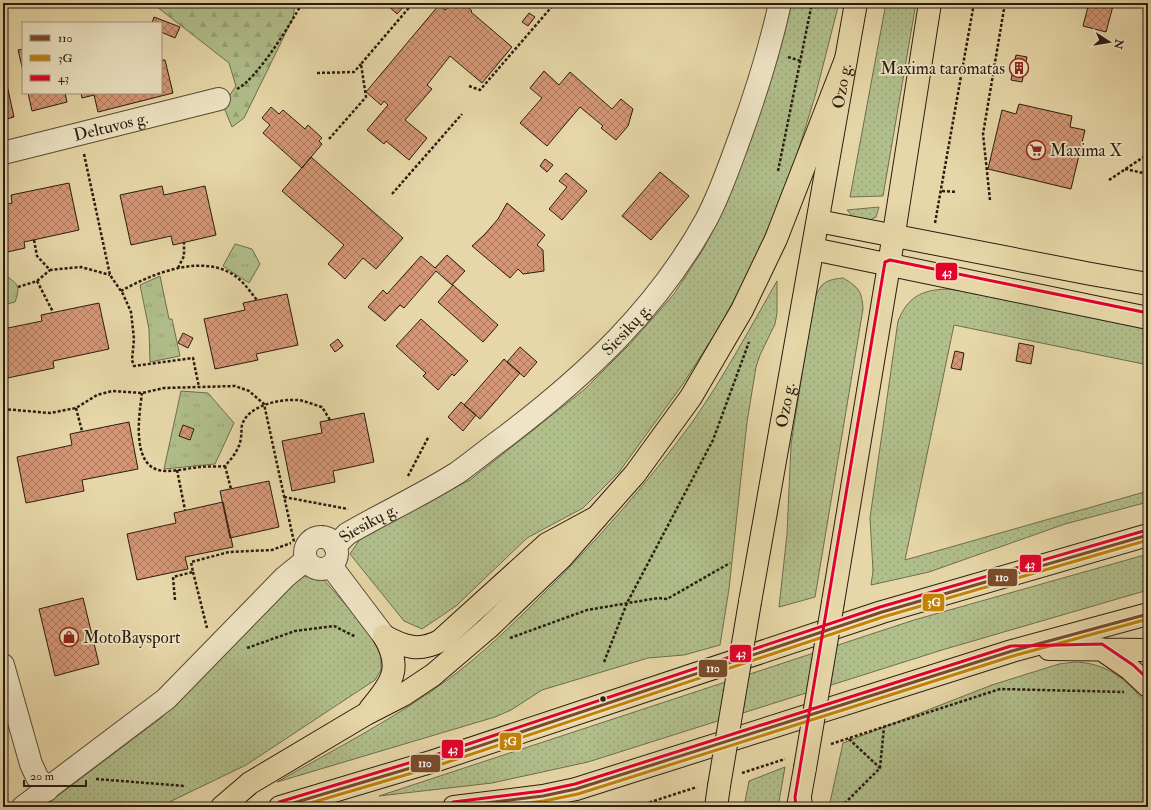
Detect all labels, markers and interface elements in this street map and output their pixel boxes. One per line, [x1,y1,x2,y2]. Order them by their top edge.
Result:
legend [22,22,162,94]
north arrow [1089,22,1129,62]
text: 110 [58,31,73,46]
text: N [1111,37,1126,51]
text: 3G [58,51,73,66]
building icon: Maxima taromatas [1008,57,1030,79]
place label: Maxima taromatas [880,58,1005,79]
street label: Ozo g. [828,62,856,110]
text: 43 [58,71,69,86]
street label: Deltuvos g. [71,107,150,146]
supermarket icon: Maxima X [1025,139,1047,161]
place label: Maxima X [1050,140,1122,161]
line badge: 43 [935,262,958,281]
text: 43 [941,266,952,280]
street label: Siesikų g. [597,299,656,360]
street label: Ozo g. [771,381,800,429]
street label: Siesikų g. [335,498,401,547]
line badge: 43 [1019,554,1042,573]
text: 43 [1024,558,1035,572]
line badge: 110 [987,568,1018,587]
text: 110 [995,571,1009,584]
line badge: 3G [922,593,945,612]
text: 3G [927,596,941,609]
shop icon: MotoBaysport [58,626,80,648]
place label: MotoBaysport [83,627,181,649]
line badge: 43 [729,644,752,663]
text: 43 [735,647,746,661]
line badge: 110 [698,659,728,678]
text: 110 [706,662,720,675]
unlabelled marker [598,694,608,704]
line badge: 3G [499,732,522,751]
text: 3G [503,735,517,748]
line badge: 43 [441,739,464,759]
text: 43 [447,743,458,757]
line badge: 110 [410,754,441,773]
text: 110 [418,757,432,770]
scale bar [24,762,86,788]
text: 20 m [30,769,55,784]

